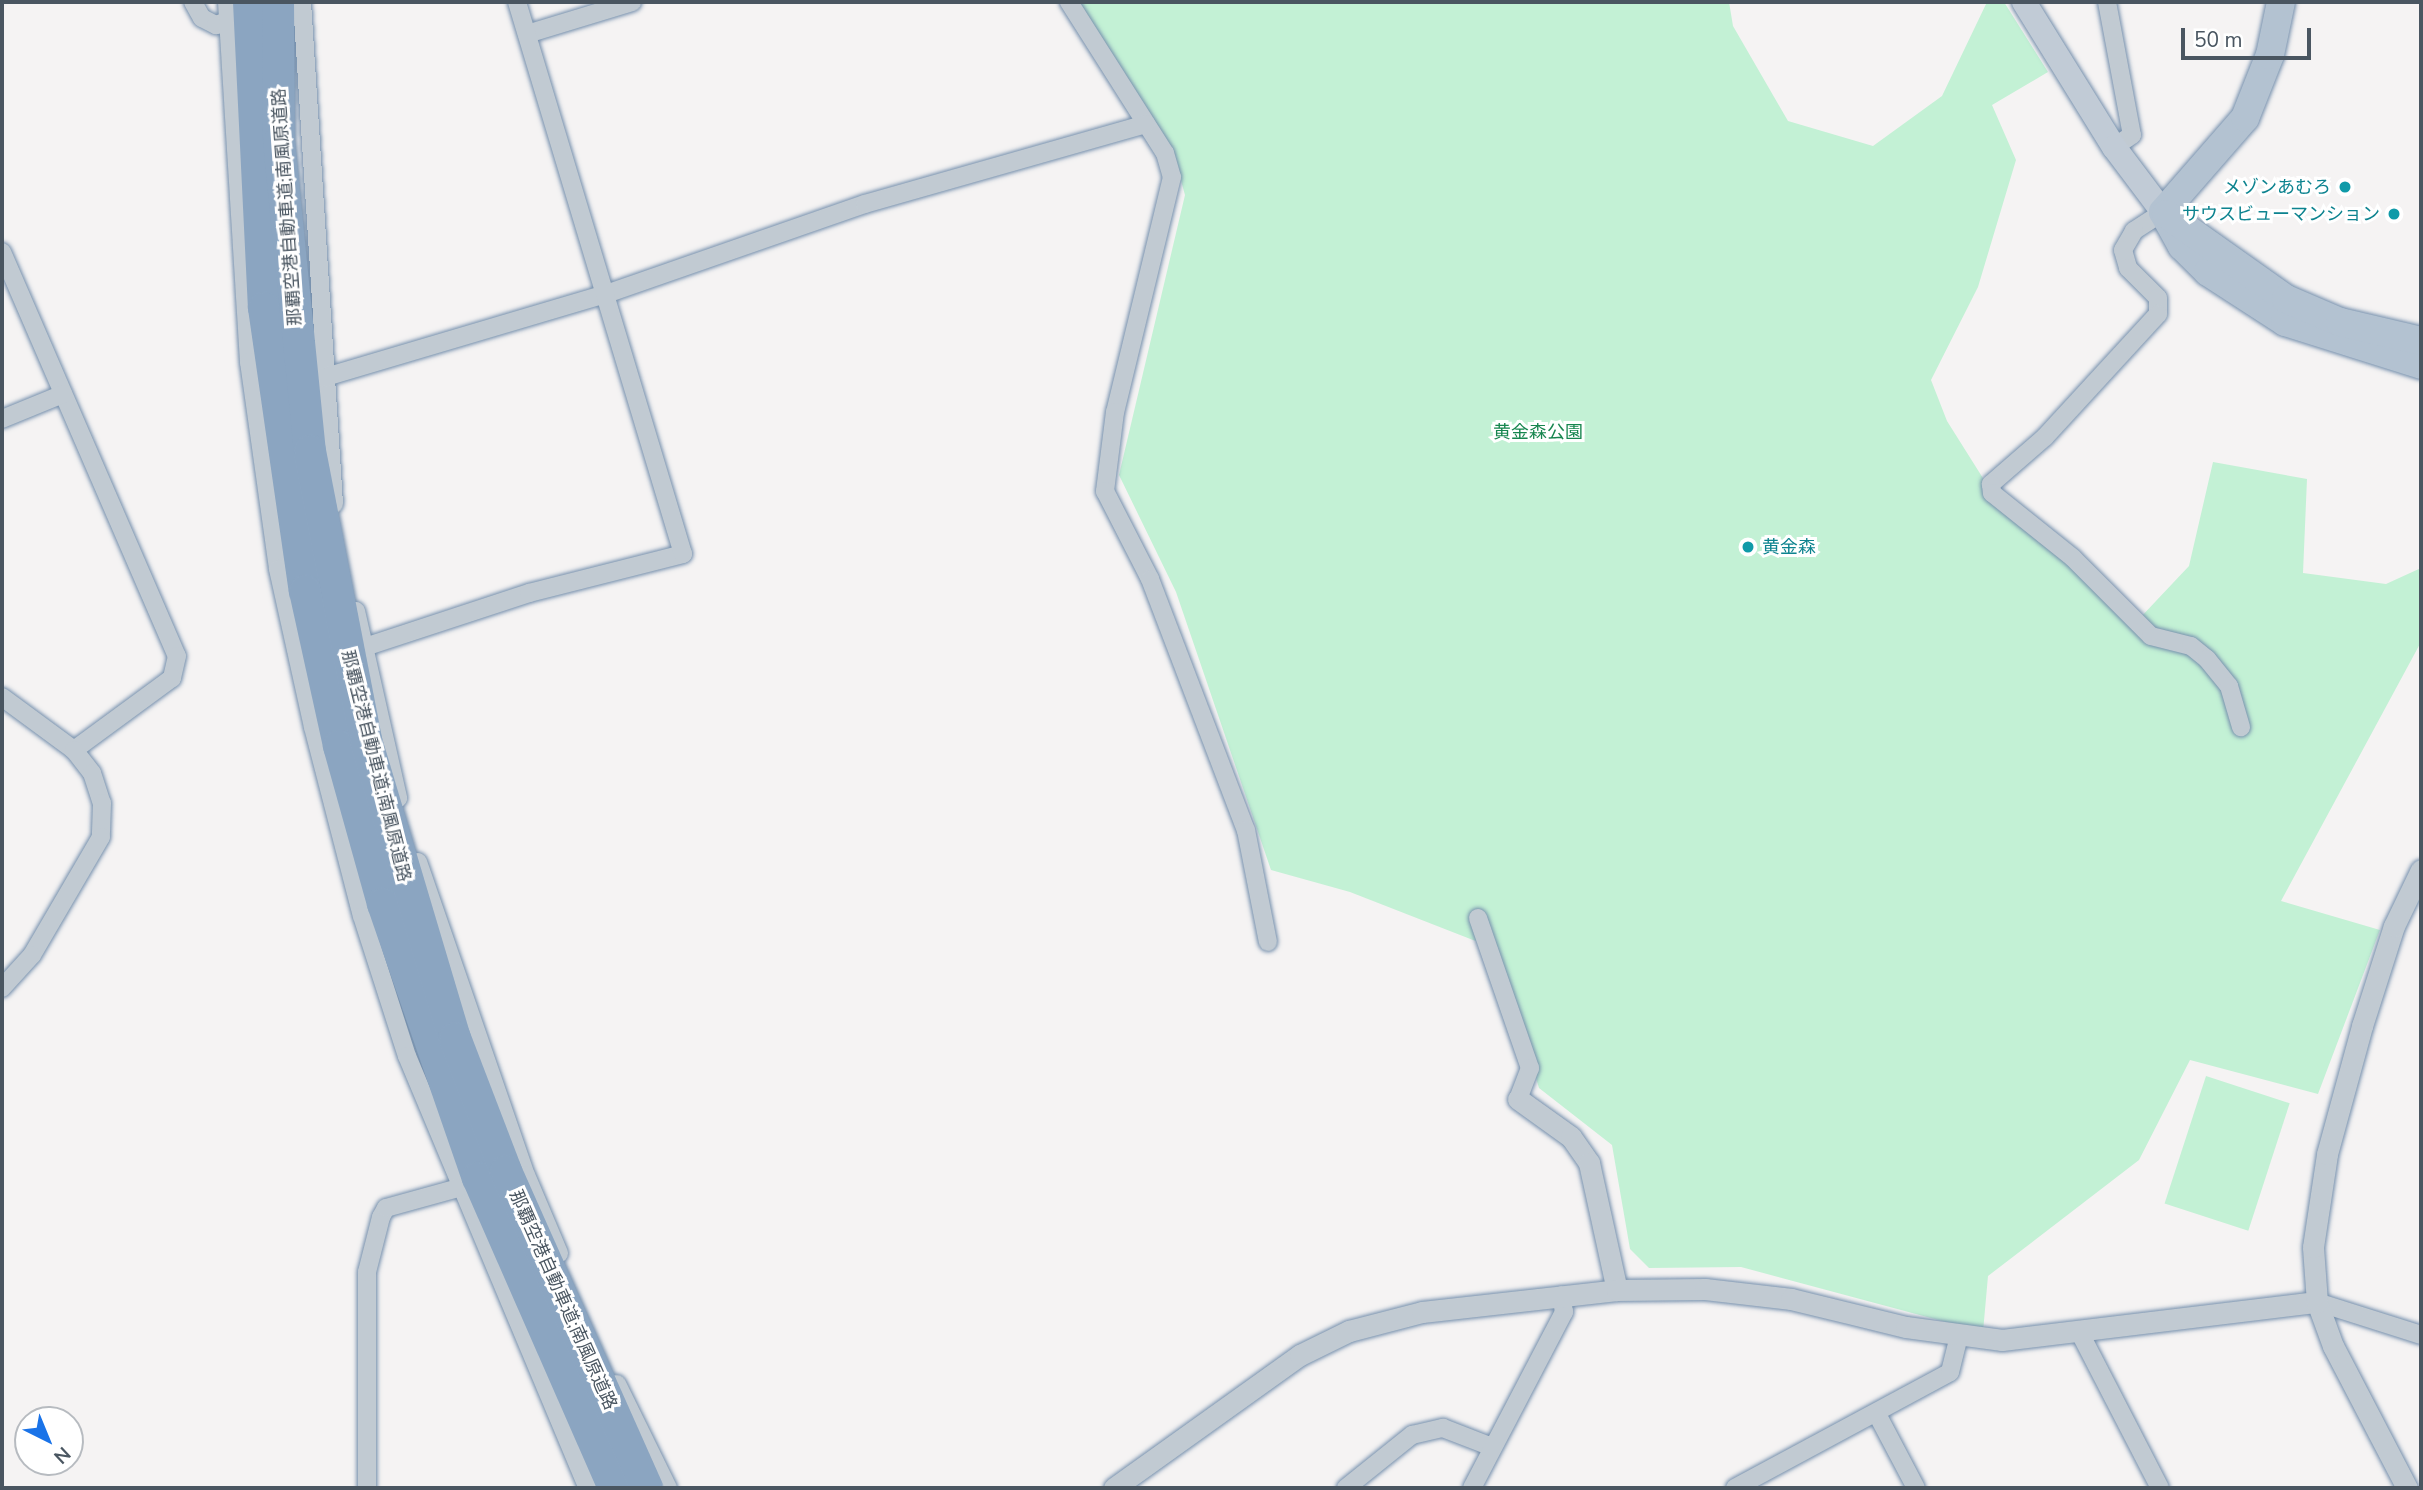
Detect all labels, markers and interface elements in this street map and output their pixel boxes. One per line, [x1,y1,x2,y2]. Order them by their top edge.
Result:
scale bar [2185,14,2314,58]
text: 50 m [2194,26,2243,54]
street label: 那覇空港自動車道;南風原道路 [268,87,306,327]
place label: メゾンあむろ [2223,176,2331,198]
marker: メゾンあむろ [2337,179,2353,195]
place label: サウスビューマンション [2182,203,2380,225]
marker: サウスビューマンション [2386,206,2402,222]
park label: 黄金森公園 [1493,421,1583,443]
place label: 黄金森 [1762,536,1816,558]
marker: 黄金森 [1740,539,1756,555]
street label: 那覇空港自動車道;南風原道路 [337,648,415,884]
street label: 那覇空港自動車道;南風原道路 [505,1187,621,1413]
north arrow [14,1406,84,1476]
text: N [48,1441,76,1469]

